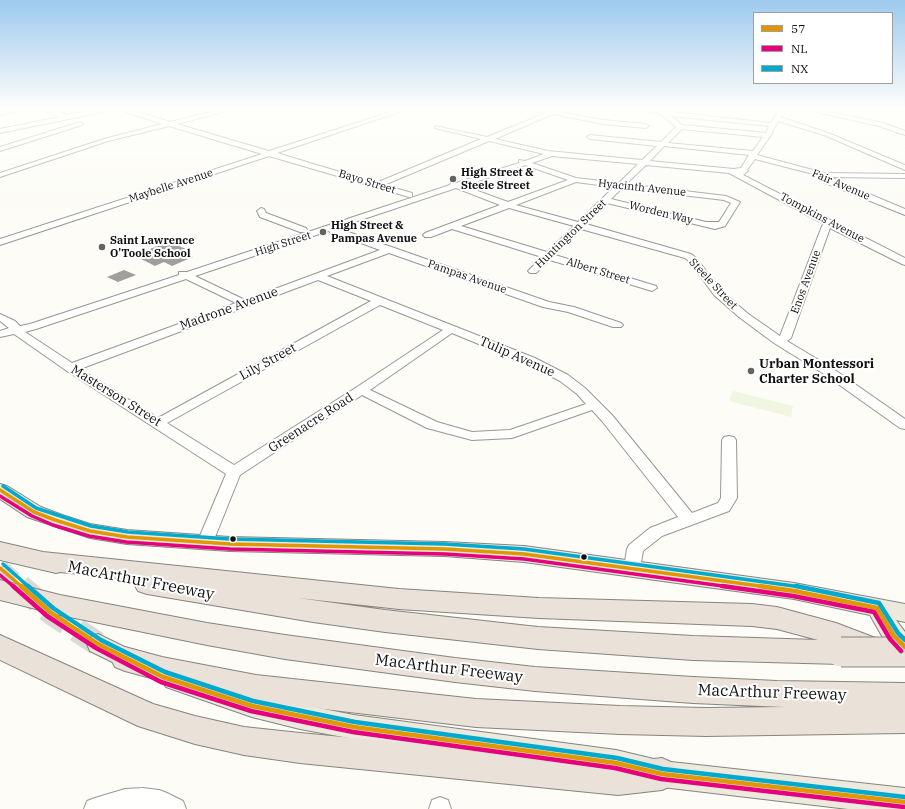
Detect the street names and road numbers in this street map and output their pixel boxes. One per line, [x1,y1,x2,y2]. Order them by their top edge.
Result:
street label: Maybelle Avenue [127,166,215,206]
street label: Bayo Street [337,167,397,197]
street label: Fair Avenue [810,167,872,203]
street label: Hyacinth Avenue [597,177,687,199]
street label: Tompkins Avenue [778,190,866,246]
street label: Huntington Street [533,197,609,271]
street label: Worden Way [628,199,694,227]
street label: High Street [253,229,313,259]
street label: Enos Avenue [788,248,824,316]
street label: Albert Street [565,255,631,287]
street label: Steele Street [686,256,740,312]
street label: Pampas Avenue [426,257,508,297]
street label: Madrone Avenue [178,284,280,334]
street label: Tulip Avenue [477,333,557,381]
street label: Lily Street [237,340,299,384]
street label: Masterson Street [68,362,164,430]
street label: Greenacre Road [266,390,356,456]
street label: MacArthur Freeway [66,557,216,605]
street label: MacArthur Freeway [374,650,524,688]
street label: MacArthur Freeway [697,681,847,705]

